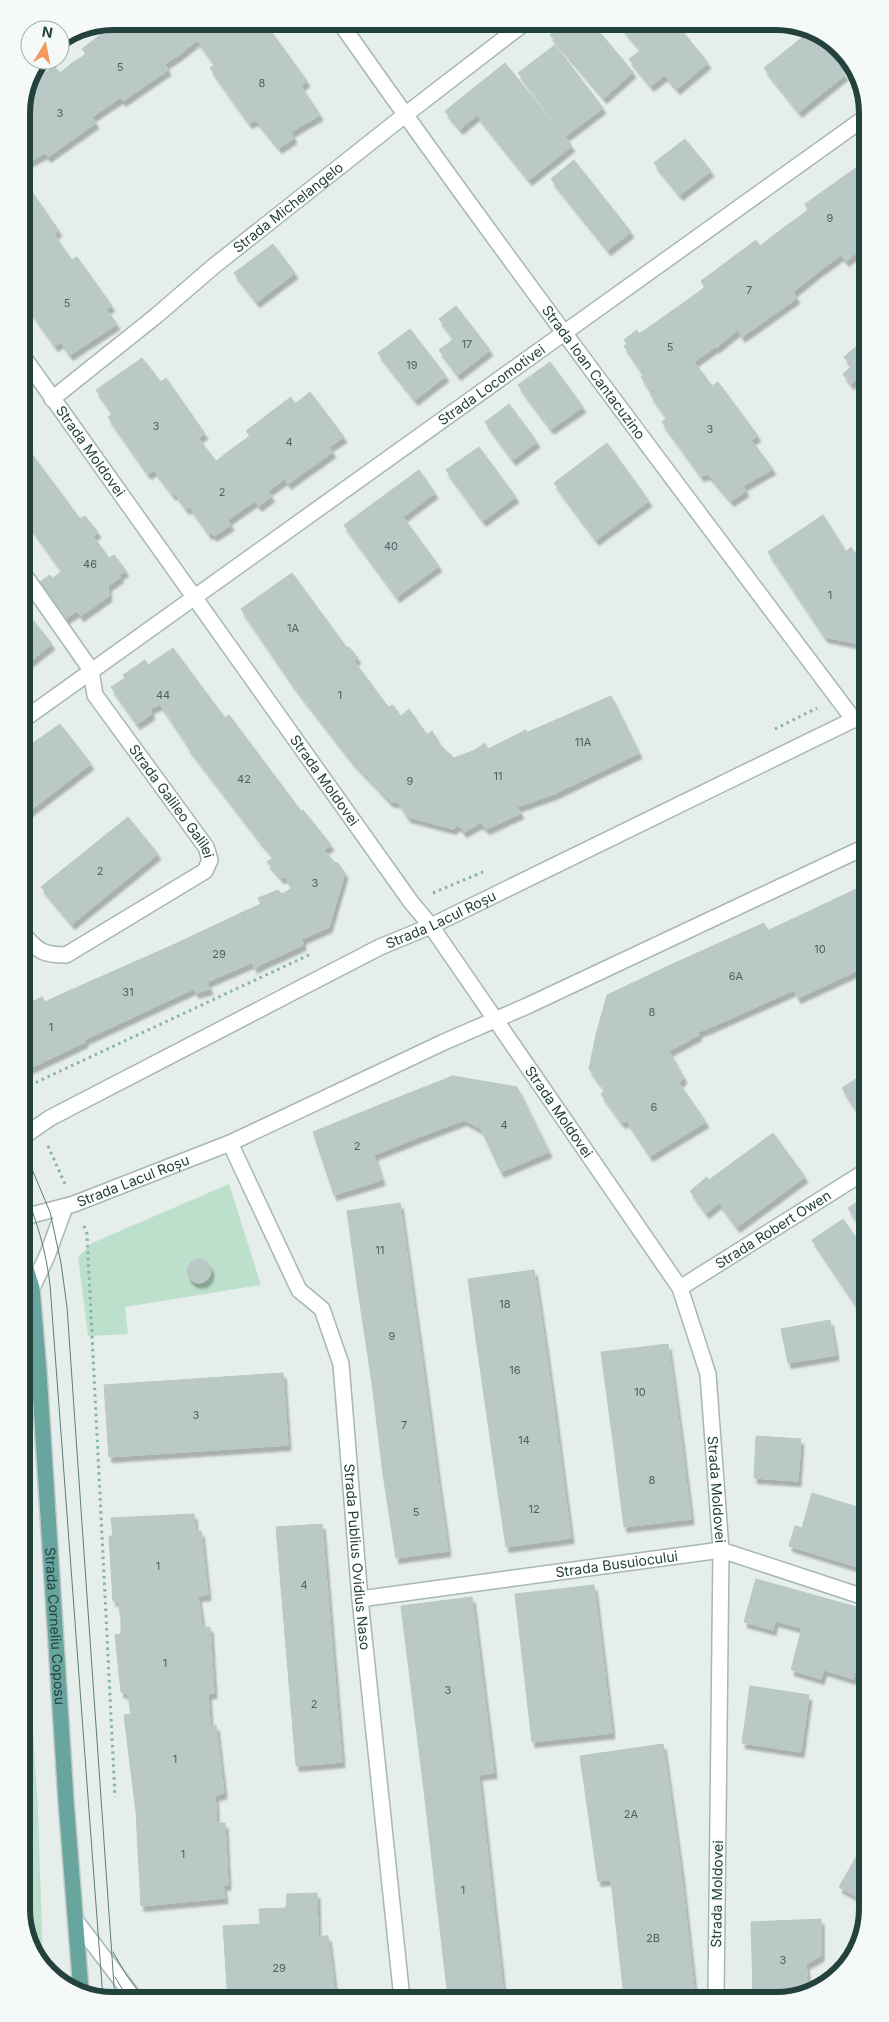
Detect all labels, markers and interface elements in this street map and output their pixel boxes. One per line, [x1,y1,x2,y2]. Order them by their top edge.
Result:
north arrow [20,20,70,70]
text: N [41,22,54,41]
house number: 5 [117,60,124,74]
house number: 8 [259,76,266,90]
house number: 3 [57,106,64,120]
street label: Strada Michelangelo [229,158,346,256]
house number: 9 [827,211,834,225]
house number: 7 [746,283,752,297]
house number: 5 [64,296,71,310]
street label: Strada Ioan Cantacuzino [539,302,649,442]
house number: 17 [462,337,472,351]
street label: Strada Locomotivei [434,340,548,428]
house number: 5 [667,340,674,354]
house number: 19 [406,358,418,372]
street label: Strada Moldovei [53,402,129,500]
house number: 3 [153,419,160,433]
house number: 3 [707,422,714,436]
house number: 4 [285,435,293,449]
house number: 2 [219,485,225,499]
house number: 40 [384,539,398,553]
house number: 46 [83,557,97,571]
house number: 1 [828,588,832,602]
house number: 1A [287,621,299,635]
house number: 44 [156,688,170,702]
house number: 1 [338,688,342,702]
street label: Strada Moldovei [287,731,363,829]
house number: 11A [575,735,592,749]
street label: Strada Galileo Galilei [126,741,218,860]
house number: 11 [494,769,502,783]
house number: 42 [237,772,251,786]
house number: 9 [407,774,414,788]
house number: 2 [97,864,103,878]
house number: 3 [312,876,319,890]
street label: Strada Lacul Roșu [383,887,499,952]
house number: 10 [814,942,826,956]
house number: 29 [212,947,226,961]
house number: 6A [729,969,744,983]
house number: 31 [122,985,134,999]
house number: 8 [649,1005,656,1019]
house number: 1 [49,1020,53,1034]
street label: Strada Moldovei [522,1062,597,1161]
house number: 6 [651,1100,658,1114]
house number: 4 [500,1118,508,1132]
house number: 2 [354,1139,360,1153]
street label: Strada Lacul Roșu [74,1151,192,1210]
street label: Strada Robert Owen [712,1186,834,1272]
house number: 11 [376,1243,384,1257]
house number: 18 [499,1297,511,1311]
house number: 9 [389,1329,396,1343]
house number: 16 [509,1363,521,1377]
house number: 10 [634,1385,646,1399]
house number: 3 [193,1408,200,1422]
house number: 7 [401,1418,407,1432]
house number: 14 [518,1433,530,1447]
street label: Strada Moldovei [705,1435,729,1544]
street label: Strada Publius Ovidius Naso [341,1463,374,1651]
house number: 8 [649,1473,656,1487]
house number: 12 [528,1502,540,1516]
house number: 5 [413,1505,420,1519]
street label: Strada Corneliu Coposu [42,1547,69,1705]
street label: Strada Busuiocului [554,1547,679,1580]
house number: 1 [156,1559,160,1573]
house number: 4 [300,1578,308,1592]
house number: 1 [163,1656,167,1670]
house number: 3 [445,1683,452,1697]
house number: 2 [311,1697,317,1711]
house number: 1 [173,1752,177,1766]
house number: 2A [624,1807,639,1821]
street label: Strada Moldovei [707,1840,726,1948]
house number: 1 [181,1847,185,1861]
house number: 1 [461,1883,465,1897]
house number: 2B [646,1931,660,1945]
house number: 3 [780,1953,787,1967]
house number: 29 [272,1961,286,1975]

